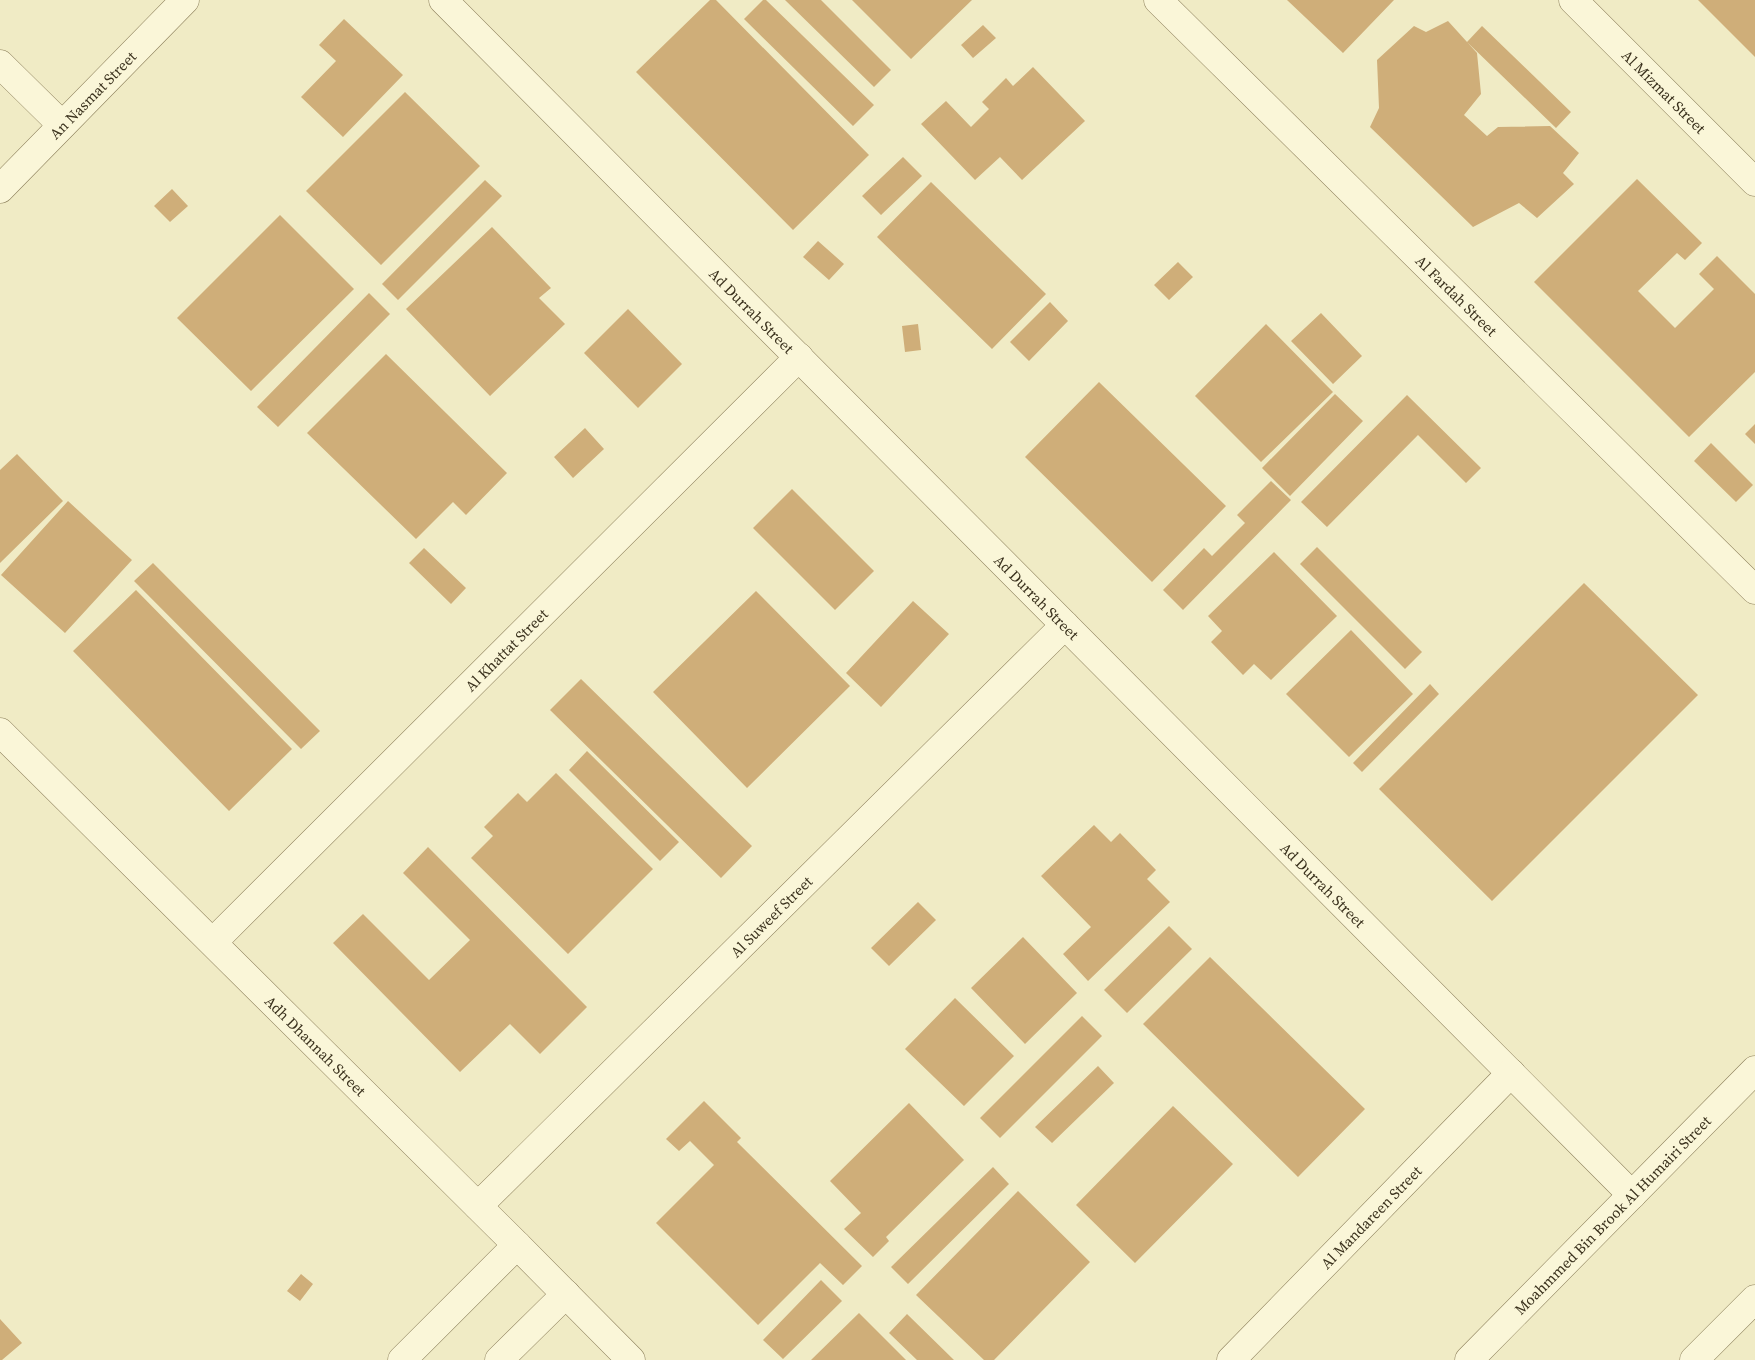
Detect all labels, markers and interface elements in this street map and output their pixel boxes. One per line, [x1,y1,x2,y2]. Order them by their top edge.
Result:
street label: Al Mizmat Street [1617,44,1711,138]
street label: An Nasmat Street [44,46,140,143]
street label: Al Fardah Street [1411,250,1502,340]
street label: Ad Durrah Street [705,263,799,358]
street label: Ad Durrah Street [990,550,1084,644]
street label: Al Khattat Street [460,603,552,696]
street label: Ad Durrah Street [1276,837,1370,932]
street label: Al Suweef Street [725,871,817,962]
street label: Adh Dhannah Street [261,990,371,1101]
street label: Moahmmed Bin Brook Al Humairi Street [1509,1110,1715,1319]
street label: Al Mandareen Street [1315,1161,1426,1273]

